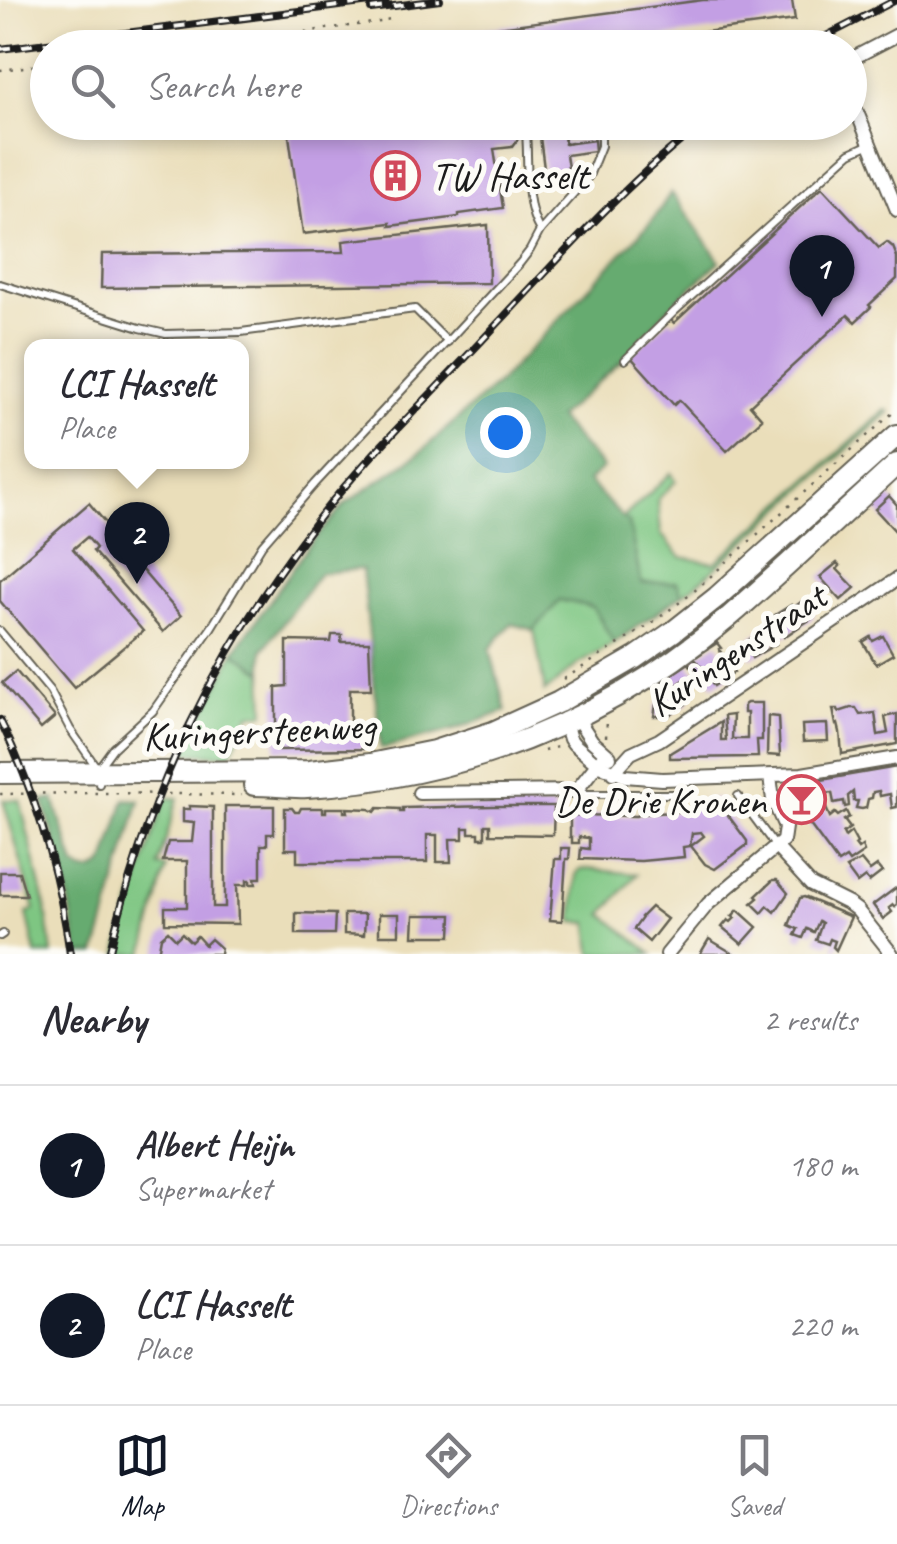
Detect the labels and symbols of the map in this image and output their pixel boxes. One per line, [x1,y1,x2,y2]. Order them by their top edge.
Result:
building icon: TW Hasselt [370,149,422,201]
place label: TW Hasselt [431,151,592,201]
pin: 1 [790,234,854,317]
your location [480,407,531,458]
pin: 2 [104,502,170,584]
street label: Kuringenstraat [637,570,839,728]
street label: Kuringersteenweg [142,700,379,762]
bar icon: De Drie Kronen [775,774,827,826]
place label: De Drie Kronen [555,776,767,826]

